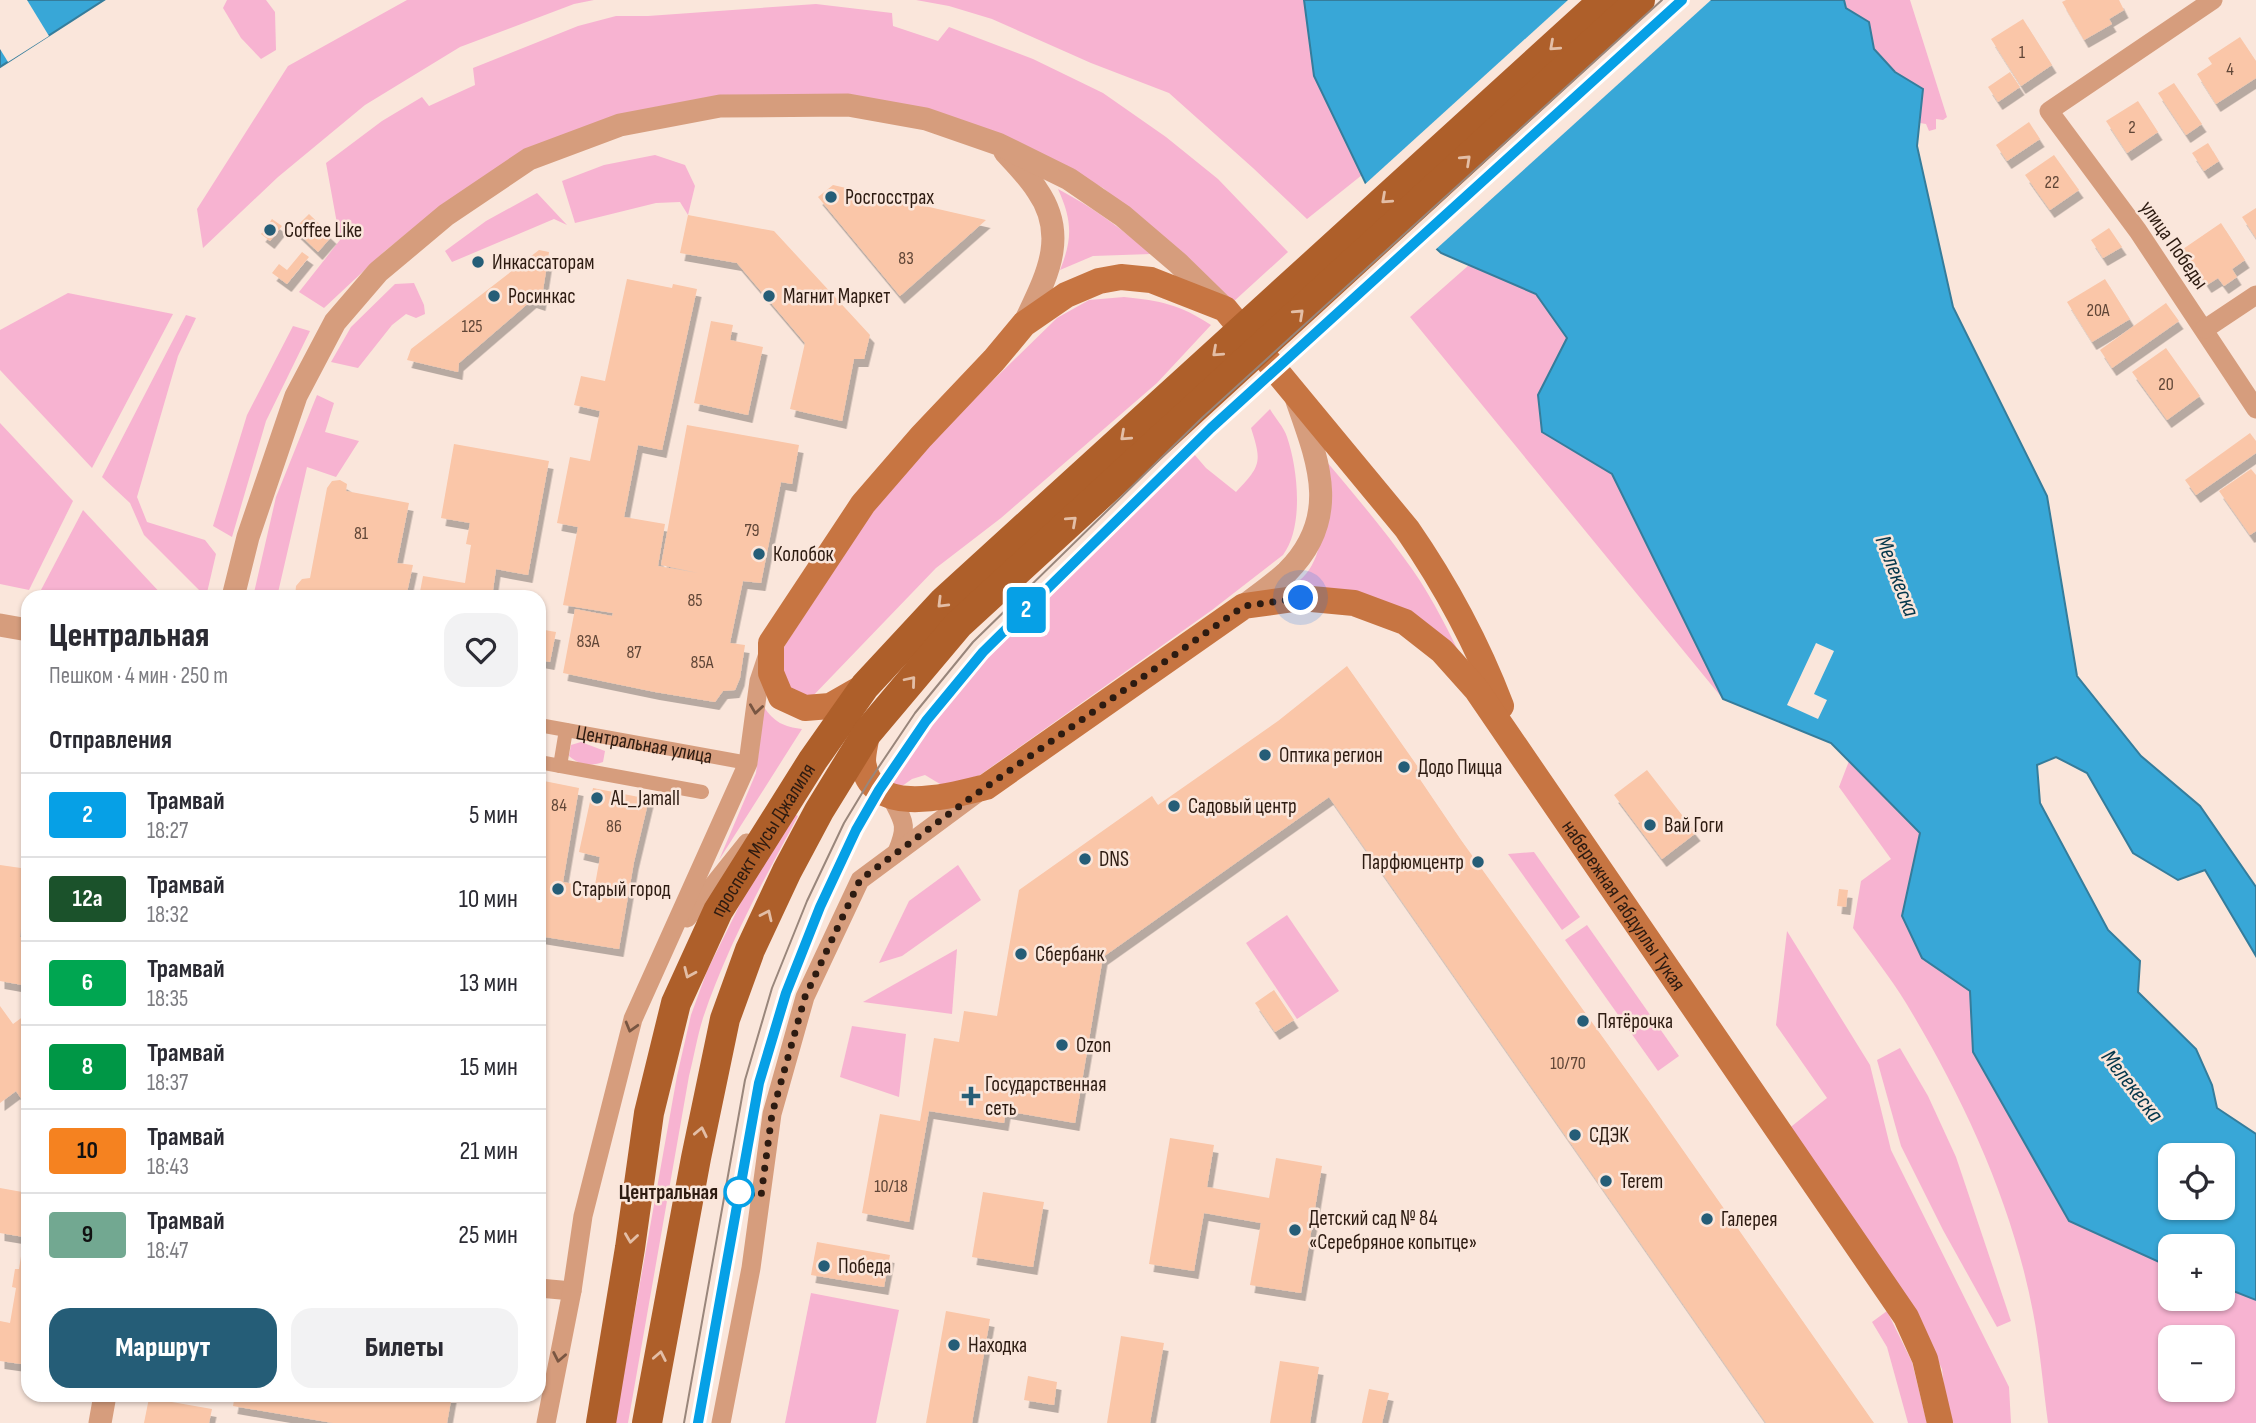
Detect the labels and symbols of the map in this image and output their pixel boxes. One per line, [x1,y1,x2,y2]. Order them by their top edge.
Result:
one-way arrow [1549,38,1562,50]
house number: 1 [2019,42,2026,63]
house number: 4 [2226,59,2234,80]
house number: 2 [2128,117,2136,138]
one-way arrow [1458,156,1471,168]
house number: 22 [2045,172,2059,193]
place label: Росгосстрах [845,185,934,210]
marker: Росгосстрах [823,189,839,205]
one-way arrow [1381,191,1394,203]
street label: улица Победы [2135,196,2213,294]
place label: Coffee Like [284,218,362,243]
marker: Coffee Like [262,222,278,238]
house number: 83 [898,248,914,269]
place label: Инкассаторам [492,250,595,275]
marker: Инкассаторам [470,254,486,270]
place label: Росинкас [508,284,576,309]
place label: Магнит Маркет [783,284,890,309]
marker: Росинкас [486,288,502,304]
marker: Магнит Маркет [761,288,777,304]
house number: 20А [2086,300,2110,321]
one-way arrow [1291,310,1304,322]
house number: 125 [461,316,483,337]
one-way arrow [1212,344,1225,356]
house number: 20 [2158,374,2174,395]
one-way arrow [1120,427,1133,440]
one-way arrow [1064,517,1077,530]
house number: 79 [744,520,760,541]
house number: 81 [354,523,369,544]
water label: Мелекеска [1869,532,1925,621]
place label: Колобок [773,542,834,567]
marker: Колобок [751,546,767,562]
your location [1283,580,1318,615]
line badge: 2 [1003,587,1049,633]
house number: 85 [687,590,703,611]
one-way arrow [938,595,951,608]
house number: 83А [576,631,600,652]
house number: 87 [626,642,642,663]
house number: 85А [691,652,714,673]
one-way arrow [902,676,915,689]
one-way arrow [748,703,763,715]
street label: Центральная улица [574,719,714,769]
place label: Оптика регион [1279,743,1383,768]
marker: Оптика регион [1257,747,1273,763]
place label: Додо Пицца [1418,755,1502,780]
street label: проспект Мусы Джалиля [705,758,820,921]
marker: Додо Пицца [1396,759,1412,775]
place label: AL_Jamall [610,786,680,811]
marker: AL_Jamall [589,790,605,806]
place label: Садовый центр [1188,794,1297,819]
house number: 84 [551,795,567,816]
marker: Садовый центр [1166,798,1182,814]
place label: Вай Гоги [1664,813,1724,838]
street label: набережная Габдуллы Тукая [1557,815,1691,996]
house number: 86 [606,816,622,837]
marker: Вай Гоги [1642,817,1658,833]
place label: DNS [1099,847,1129,872]
place label: Парфюмцентр [1361,850,1464,875]
marker: DNS [1077,851,1093,867]
marker: Парфюмцентр [1470,854,1486,870]
place label: Старый город [572,877,671,902]
marker: Старый город [550,881,566,897]
one-way arrow [758,910,772,922]
place label: Сбербанк [1035,942,1105,967]
marker: Сбербанк [1013,946,1029,962]
one-way arrow [683,966,697,978]
place label: Пятёрочка [1597,1009,1673,1034]
marker: Пятёрочка [1575,1013,1591,1029]
one-way arrow [625,1021,640,1033]
place label: Ozon [1076,1033,1111,1058]
marker: Ozon [1054,1037,1070,1053]
water label: Мелекеска [2095,1044,2169,1128]
house number: 10/70 [1550,1053,1586,1074]
place label: Государственная сеть [985,1072,1106,1121]
marker: Государственная сеть [963,1088,979,1104]
place label: СДЭК [1589,1123,1629,1148]
one-way arrow [693,1126,708,1138]
marker: СДЭК [1567,1127,1583,1143]
place label: Terem [1620,1169,1663,1194]
marker: Terem [1598,1173,1614,1189]
house number: 10/18 [874,1176,908,1197]
marker: Центральная [724,1177,754,1207]
place label: Центральная [619,1180,718,1205]
place label: Детский сад № 84 «Серебряное копытце» [1309,1206,1477,1255]
place label: Галерея [1721,1207,1778,1232]
marker: Галерея [1699,1211,1715,1227]
marker: Детский сад № 84 «Серебряное копытце» [1287,1222,1303,1238]
one-way arrow [624,1232,639,1244]
place label: Победа [838,1254,891,1279]
marker: Победа [816,1258,832,1274]
place label: Находка [968,1333,1027,1358]
marker: Находка [946,1337,962,1353]
one-way arrow [652,1350,667,1362]
one-way arrow [552,1351,567,1363]

